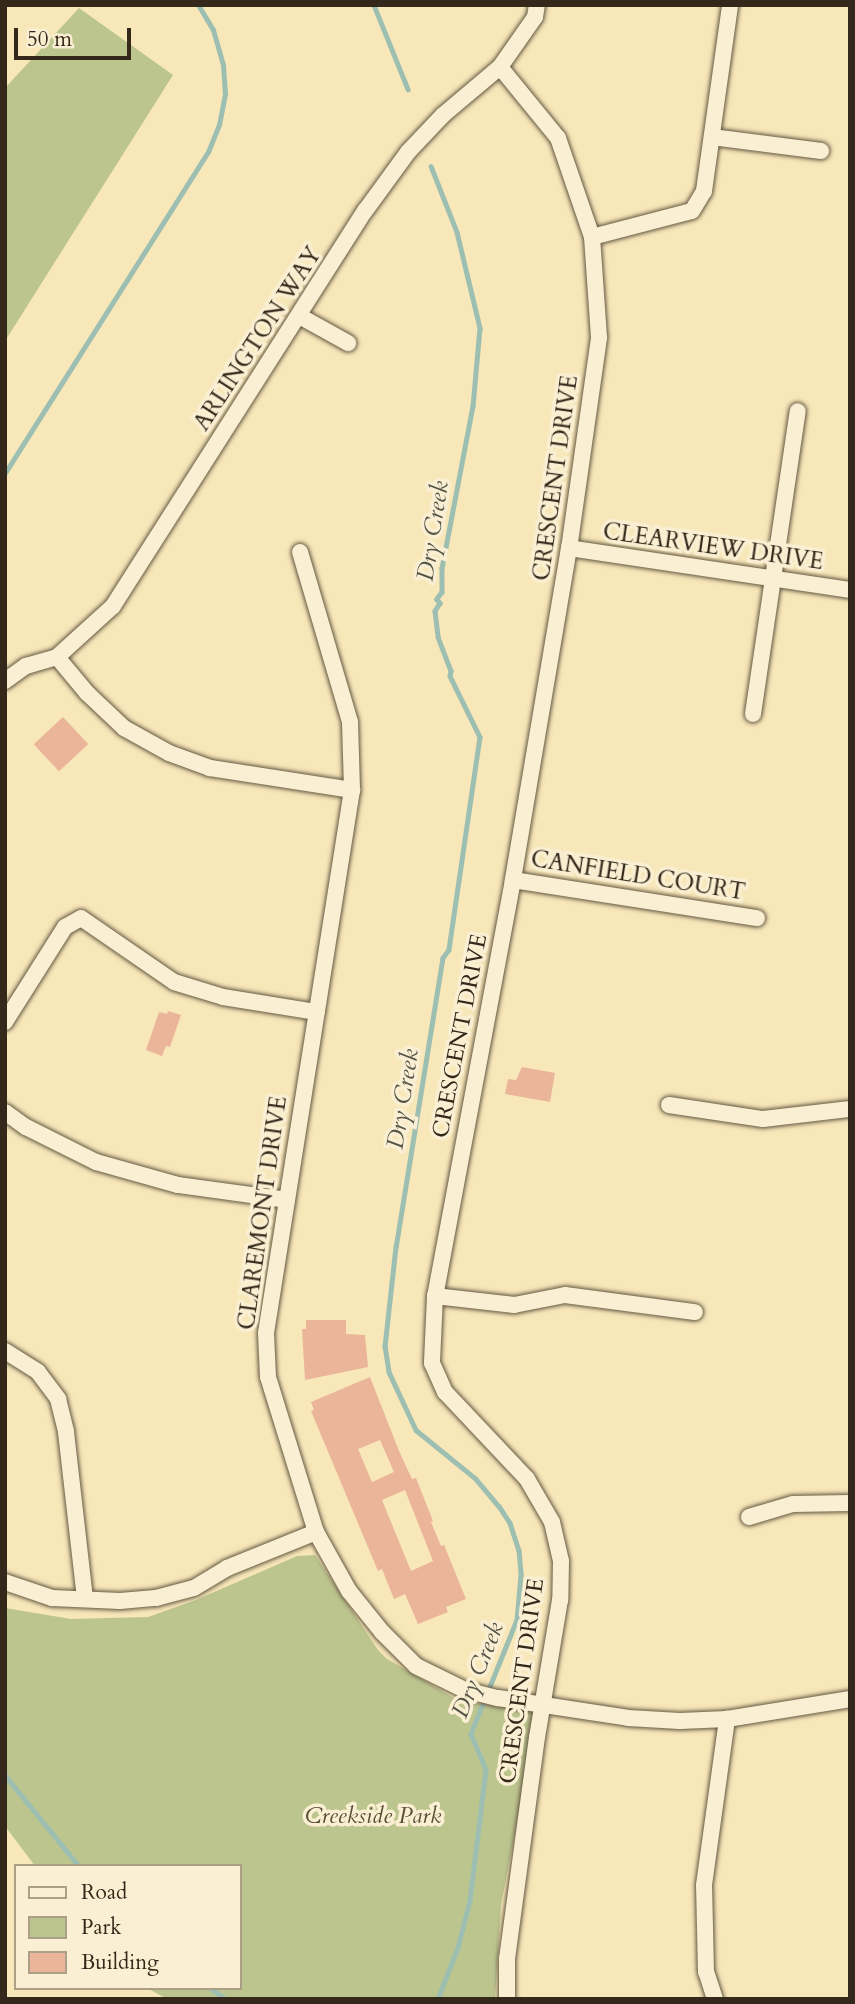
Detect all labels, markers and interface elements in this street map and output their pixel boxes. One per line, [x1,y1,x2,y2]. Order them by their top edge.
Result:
scale bar [18,14,135,58]
text: 50 m [27,25,72,54]
street label: ARLINGTON WAY [188,242,328,436]
street label: CRESCENT DRIVE [528,373,584,583]
water label: Dry Creek [411,479,455,583]
street label: CLEARVIEW DRIVE [601,518,825,576]
street label: CANFIELD COURT [529,845,747,907]
street label: CRESCENT DRIVE [427,932,493,1140]
water label: Dry Creek [381,1047,425,1151]
street label: CLAREMONT DRIVE [233,1094,293,1332]
street label: CRESCENT DRIVE [494,1576,550,1786]
water label: Dry Creek [446,1618,510,1722]
park label: Creekside Park [305,1802,441,1830]
legend [14,1864,242,1990]
text: Road [81,1878,127,1907]
text: Park [81,1913,121,1942]
text: Building [81,1948,159,1977]

